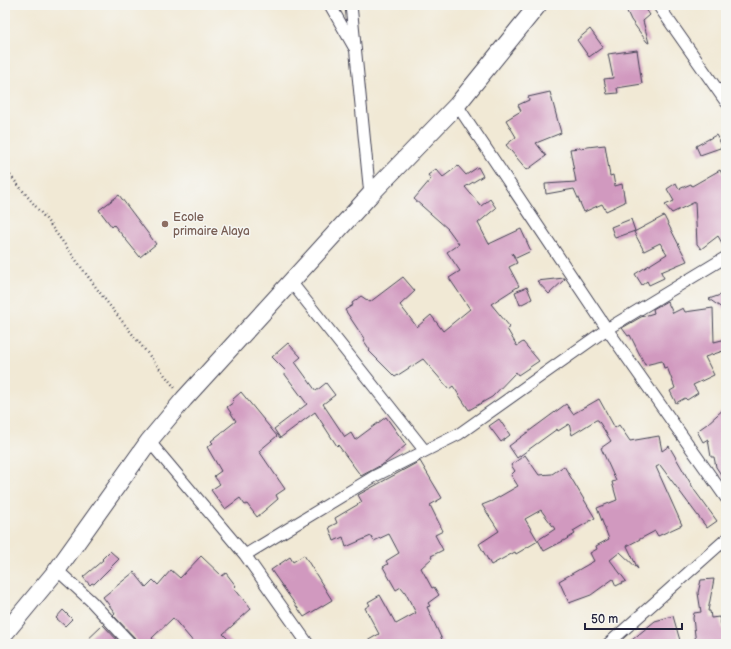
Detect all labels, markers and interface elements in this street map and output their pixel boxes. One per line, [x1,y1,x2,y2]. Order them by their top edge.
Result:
place label: Ecole primaire Alaya [173,210,250,239]
marker: Ecole primaire Alaya [160,219,170,229]
scale bar [585,605,682,631]
text: 50 m [591,612,618,627]

